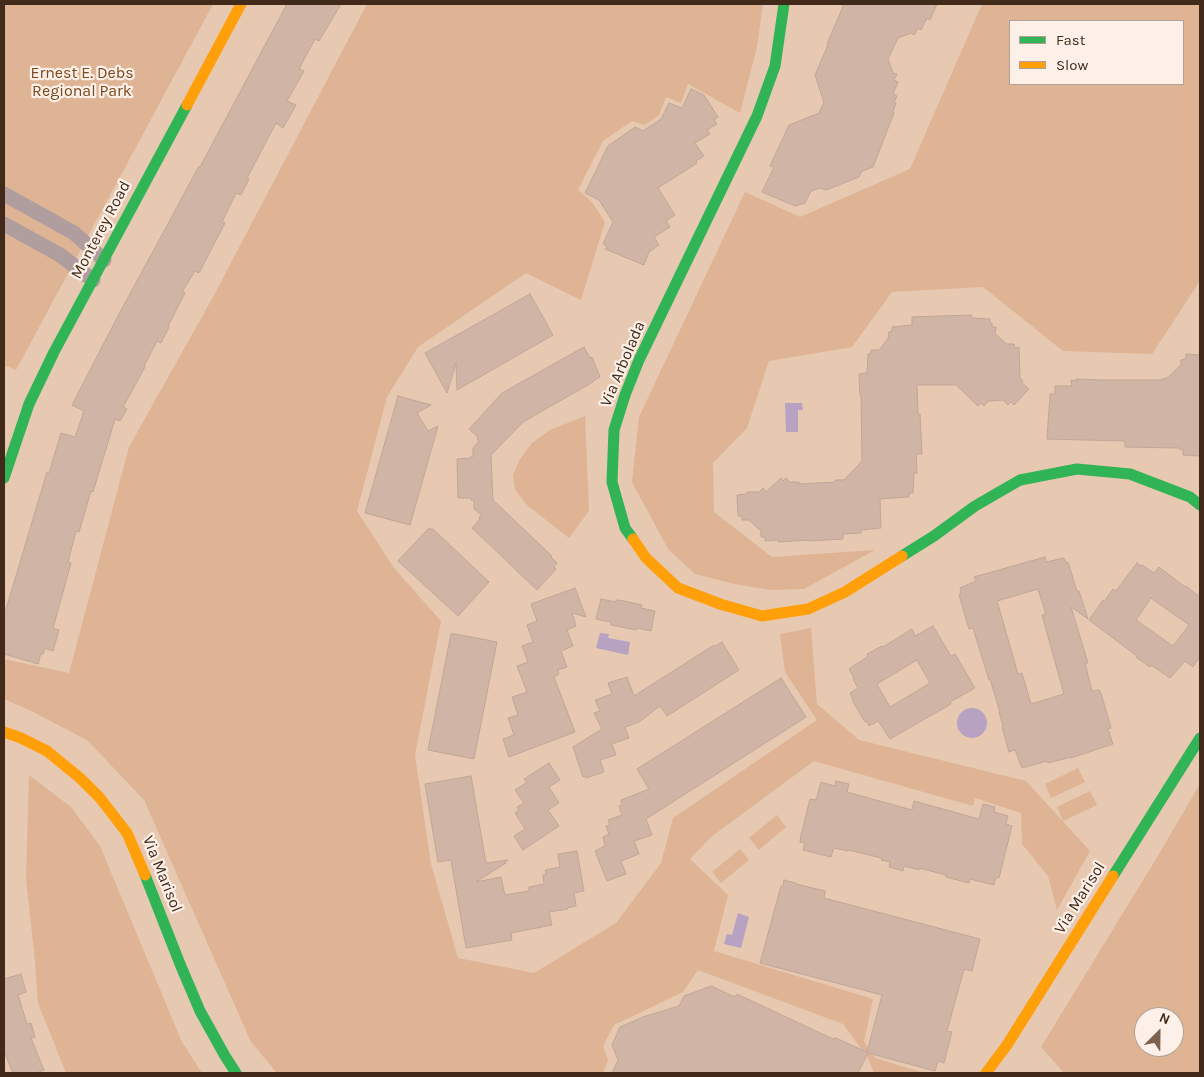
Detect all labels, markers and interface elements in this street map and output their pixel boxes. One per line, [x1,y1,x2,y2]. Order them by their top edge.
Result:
legend [1009,20,1184,85]
text: Fast [1056,31,1085,49]
text: Slow [1056,56,1088,74]
park label: Ernest E. Debs Regional Park [30,63,134,101]
street label: Monterey Road [67,178,135,282]
street label: Via Arbolada [596,318,650,410]
street label: Via Marisol [138,833,186,915]
street label: Via Marisol [1050,859,1110,937]
north arrow [1134,1007,1184,1057]
text: N [1157,1009,1173,1028]

